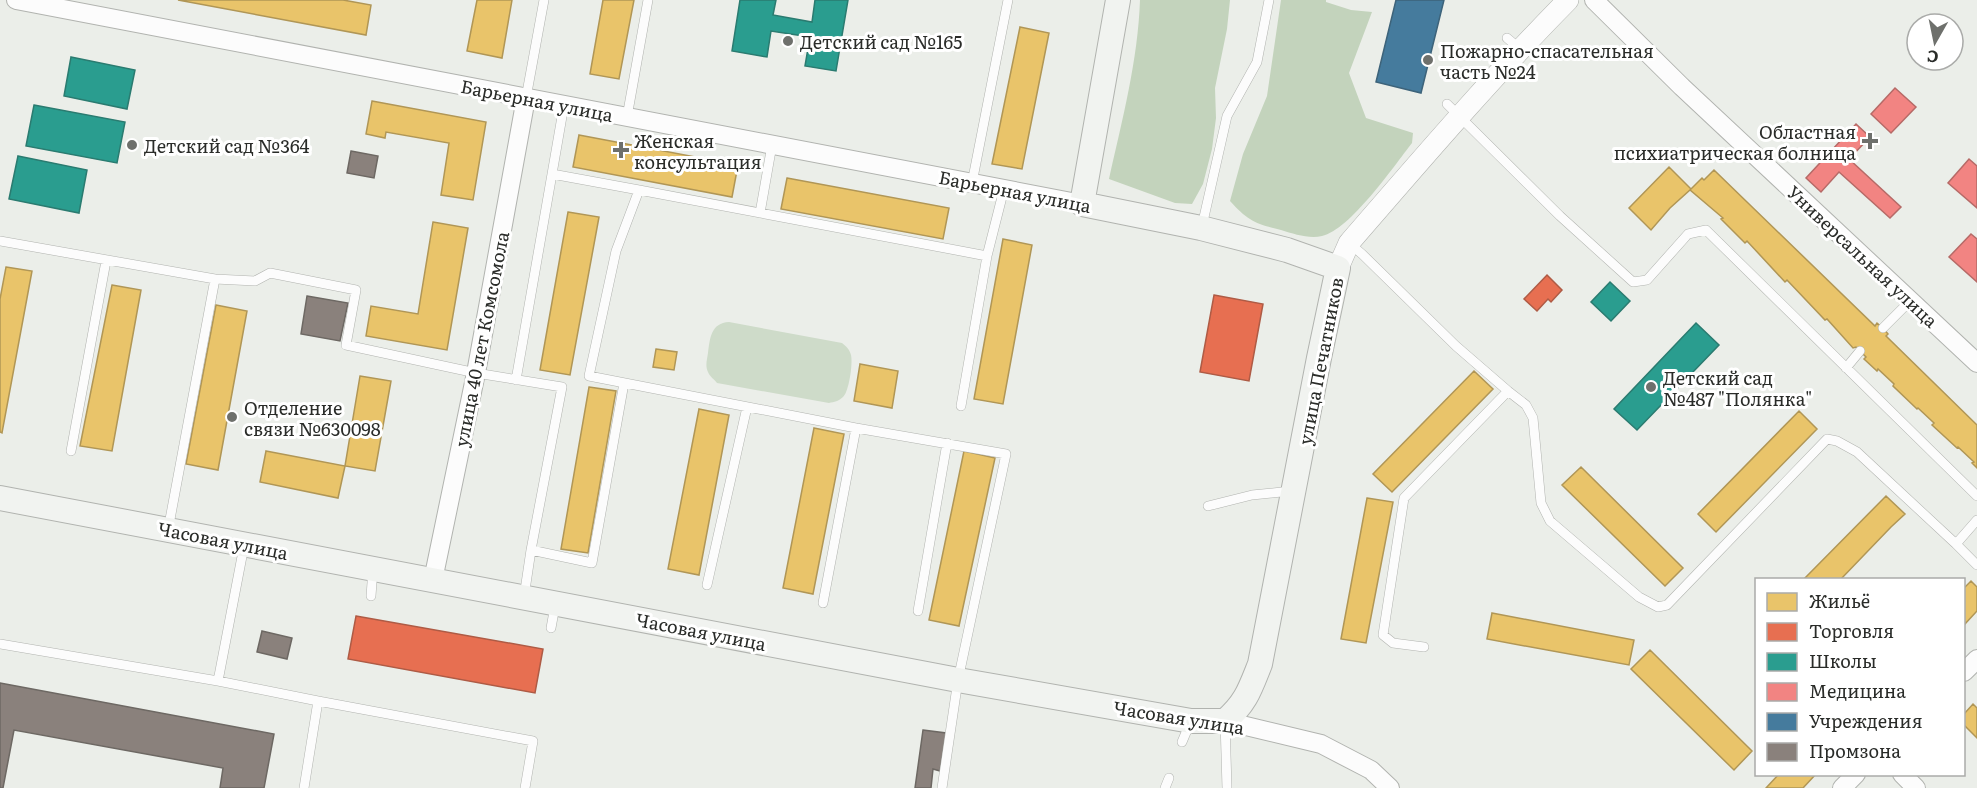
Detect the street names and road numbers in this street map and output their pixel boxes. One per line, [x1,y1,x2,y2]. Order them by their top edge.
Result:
street label: Барьерная улица [458,72,616,128]
street label: Барьерная улица [936,163,1094,219]
street label: Универсальная улица [1782,179,1945,333]
street label: улица 40 лет Комсомола [447,229,515,449]
street label: улица Печатников [1291,275,1349,447]
street label: Часовая улица [155,514,291,566]
street label: Часовая улица [633,605,769,657]
street label: Часовая улица [1112,693,1247,741]

